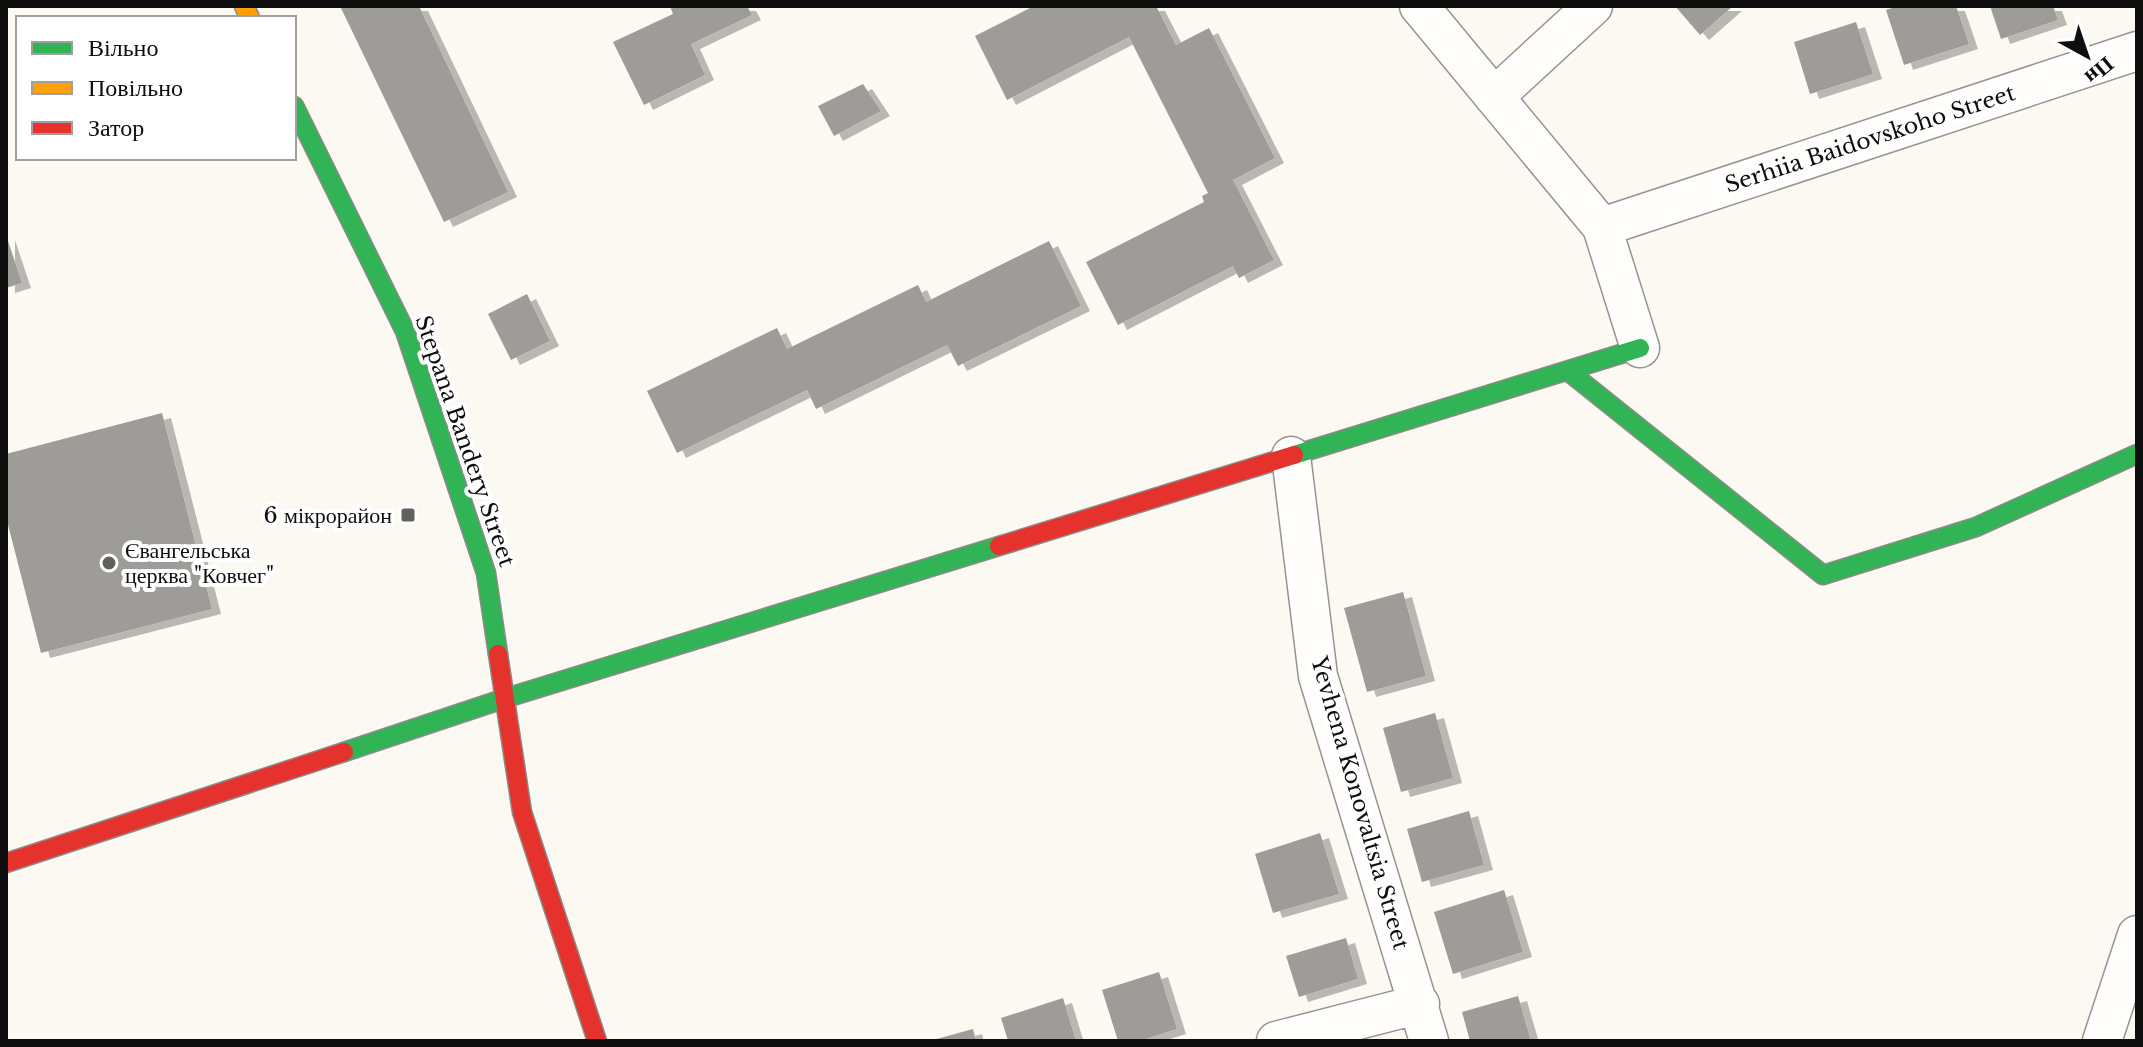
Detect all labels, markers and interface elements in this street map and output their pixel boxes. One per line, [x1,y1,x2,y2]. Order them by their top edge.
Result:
legend [16,16,296,160]
north arrow [2047,16,2127,96]
text: Вільно [88,33,158,62]
text: Пн [2079,51,2120,91]
text: Повільно [88,73,183,102]
street label: Serhiia Baidovskoho Street [1722,79,2019,199]
text: Затор [88,113,144,142]
street label: Stepana Bandery Street [409,312,521,571]
place label: 6 мікрорайон [264,502,392,529]
marker: 6 мікрорайон [399,506,417,524]
place label: Євангельська церква "Ковчег" [125,537,274,589]
marker: Євангельська церква "Ковчег" [100,554,118,572]
street label: Yevhena Konovaltsia Street [1305,652,1415,953]

